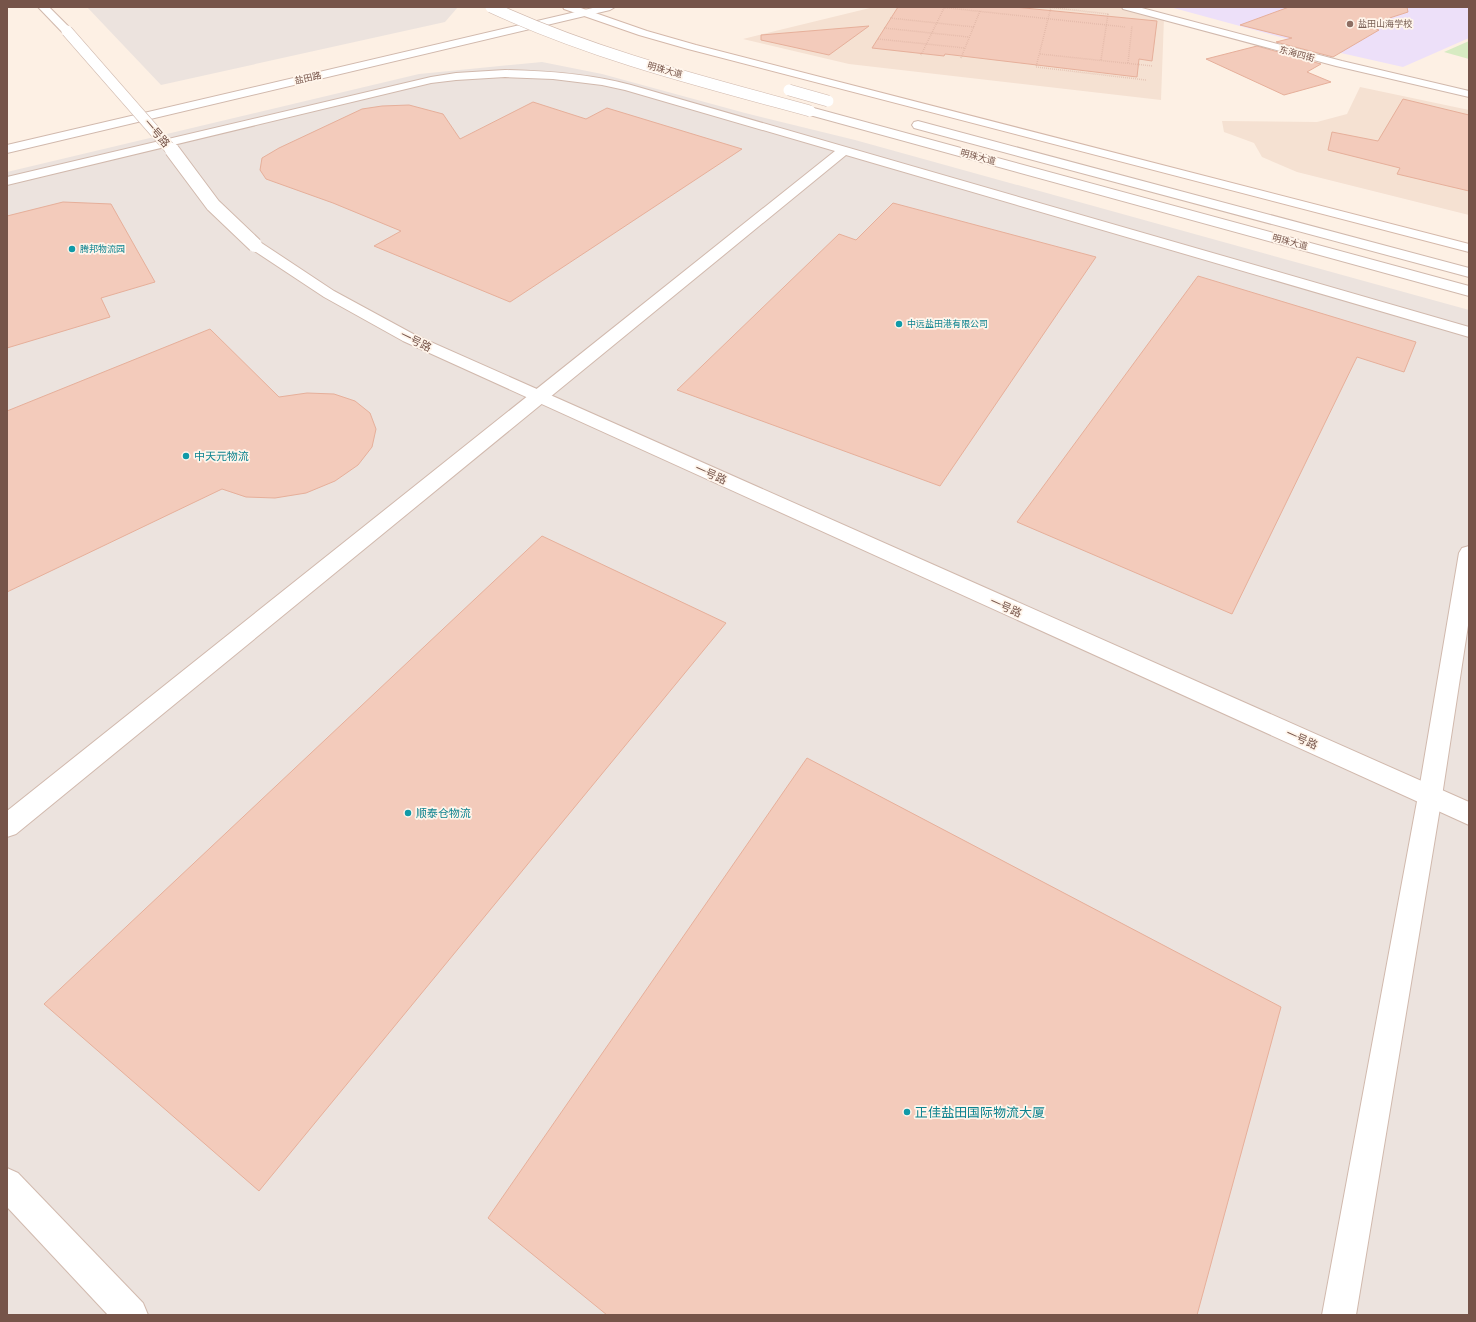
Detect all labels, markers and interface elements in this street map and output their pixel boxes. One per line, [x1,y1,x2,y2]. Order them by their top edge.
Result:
place label: 盐田山海学校 [1358,18,1413,29]
marker: 盐田山海学校 [1345,19,1355,29]
street label: 东海四街 [1278,45,1316,63]
street label: 明珠大道 [646,60,684,80]
street label: 盐田路 [293,69,322,86]
street label: 一号路 [142,117,172,149]
street label: 明珠大道 [959,148,997,166]
street label: 明珠大道 [1271,233,1309,251]
marker: 腾邦物流园 [67,244,77,254]
place label: 腾邦物流园 [80,244,125,254]
place label: 中远盐田港有限公司 [907,318,988,329]
marker: 中远盐田港有限公司 [894,319,904,329]
street label: 一号路 [399,328,433,354]
place label: 中天元物流 [194,450,249,462]
marker: 中天元物流 [181,451,191,461]
street label: 一号路 [693,462,729,486]
street label: 一号路 [988,595,1024,619]
street label: 一号路 [1284,727,1320,751]
place label: 顺泰仓物流 [416,807,471,819]
marker: 顺泰仓物流 [403,808,413,818]
place label: 正佳盐田国际物流大厦 [915,1105,1045,1120]
marker: 正佳盐田国际物流大厦 [902,1107,912,1117]

